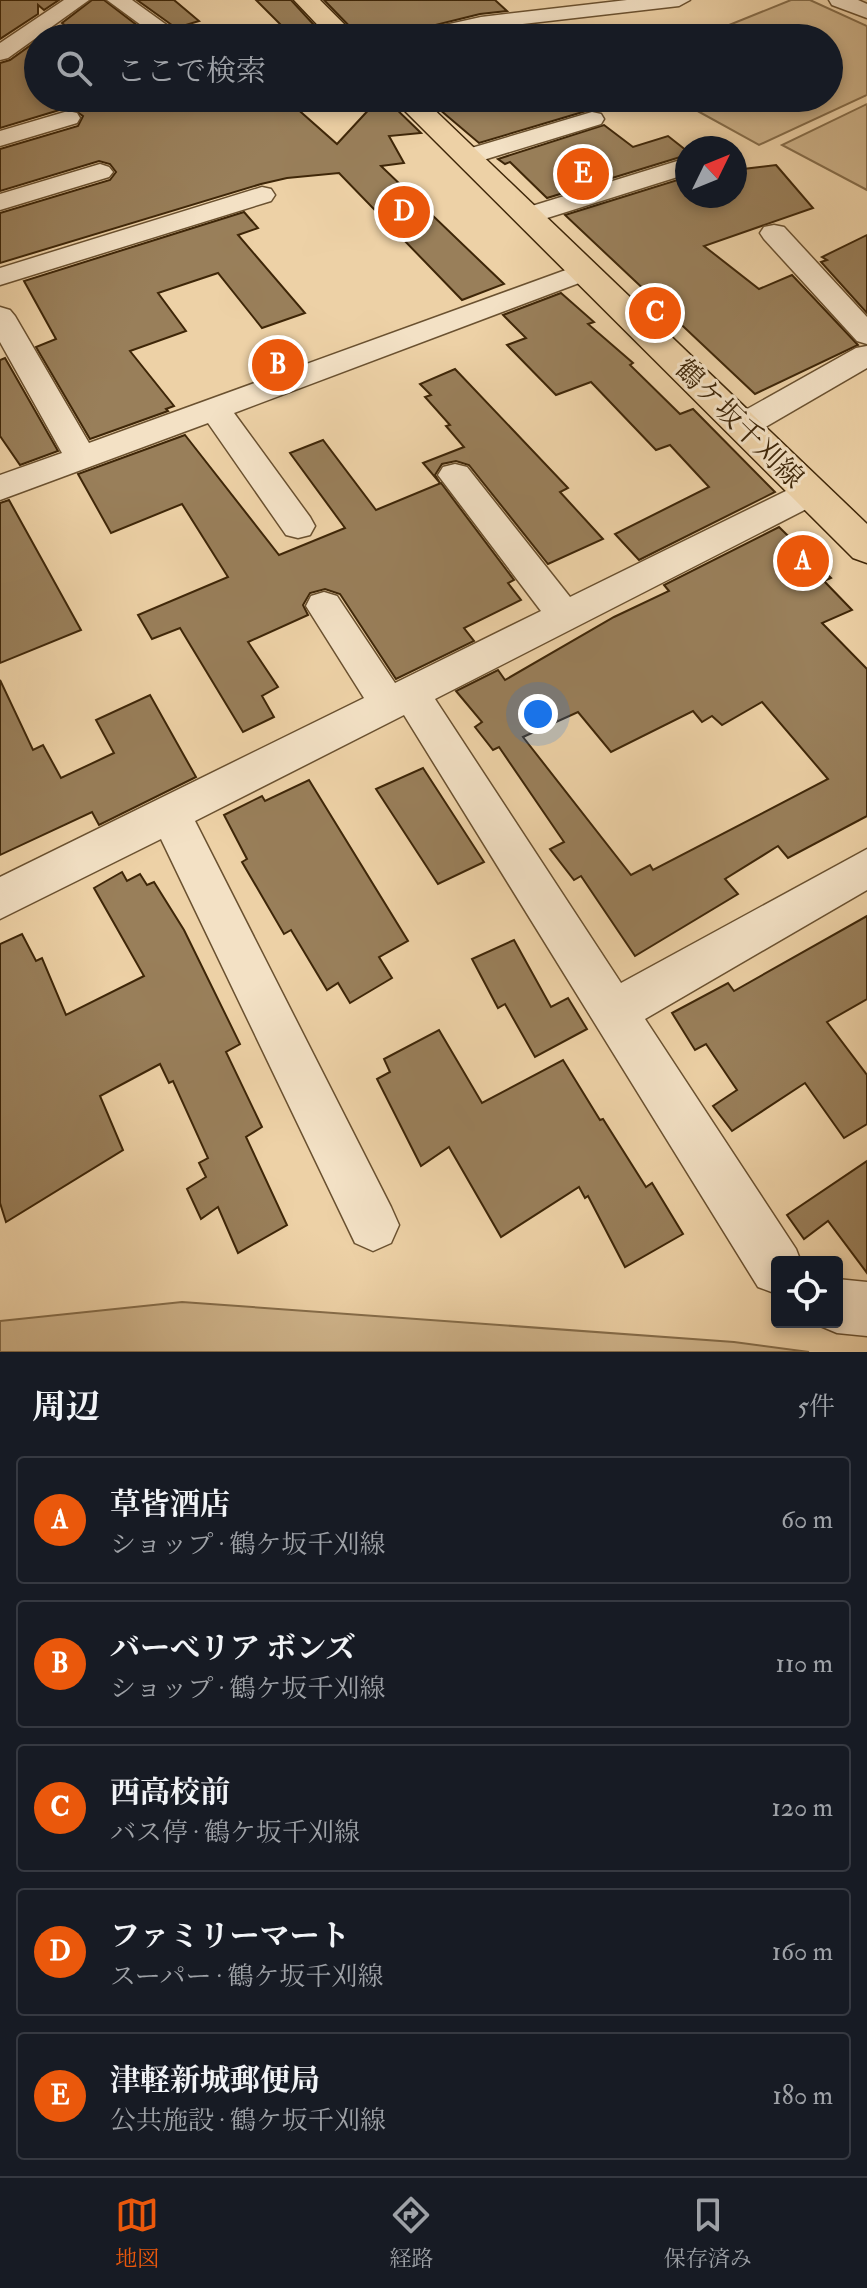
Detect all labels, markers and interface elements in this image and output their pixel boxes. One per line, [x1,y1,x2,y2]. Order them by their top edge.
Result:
search box [24,24,843,112]
icon: search [52,46,96,90]
text: ここで検索 [116,53,266,90]
north arrow [675,136,747,208]
pin: E [557,144,609,204]
pin: D [378,182,430,242]
pin: C [629,283,681,343]
pin: B [252,335,304,395]
street label: 鶴ケ坂千刈線 [667,352,811,496]
pin: A [777,531,829,591]
your location [518,694,558,734]
map controls [771,1256,843,1328]
button: locate [771,1256,843,1328]
text: 周辺 [32,1386,100,1429]
text: 5件 [798,1391,835,1423]
text: 草皆酒店 [110,1486,230,1523]
text: A [52,1504,68,1536]
text: 60 m [781,1504,833,1536]
text: ショップ · 鶴ケ坂千刈線 [110,1529,386,1561]
text: バーべリア ボンズ [110,1630,355,1667]
text: B [51,1648,69,1680]
text: 110 m [776,1648,833,1680]
text: ショップ · 鶴ケ坂千刈線 [110,1673,386,1705]
text: 西高校前 [110,1774,230,1811]
text: C [50,1792,70,1824]
text: 120 m [772,1792,833,1824]
text: バス停 · 鶴ケ坂千刈線 [110,1817,360,1849]
text: ファミリーマート [110,1918,349,1955]
text: D [49,1936,71,1968]
text: 160 m [772,1936,833,1968]
text: スーパー · 鶴ケ坂千刈線 [110,1961,383,1993]
text: 津軽新城郵便局 [110,2062,320,2099]
text: E [51,2080,69,2112]
text: 180 m [773,2080,833,2112]
text: 公共施設 · 鶴ケ坂千刈線 [110,2105,386,2137]
tab: 地図 [115,2193,159,2273]
tab: 経路 [389,2193,434,2273]
tab: 保存済み [664,2193,752,2273]

